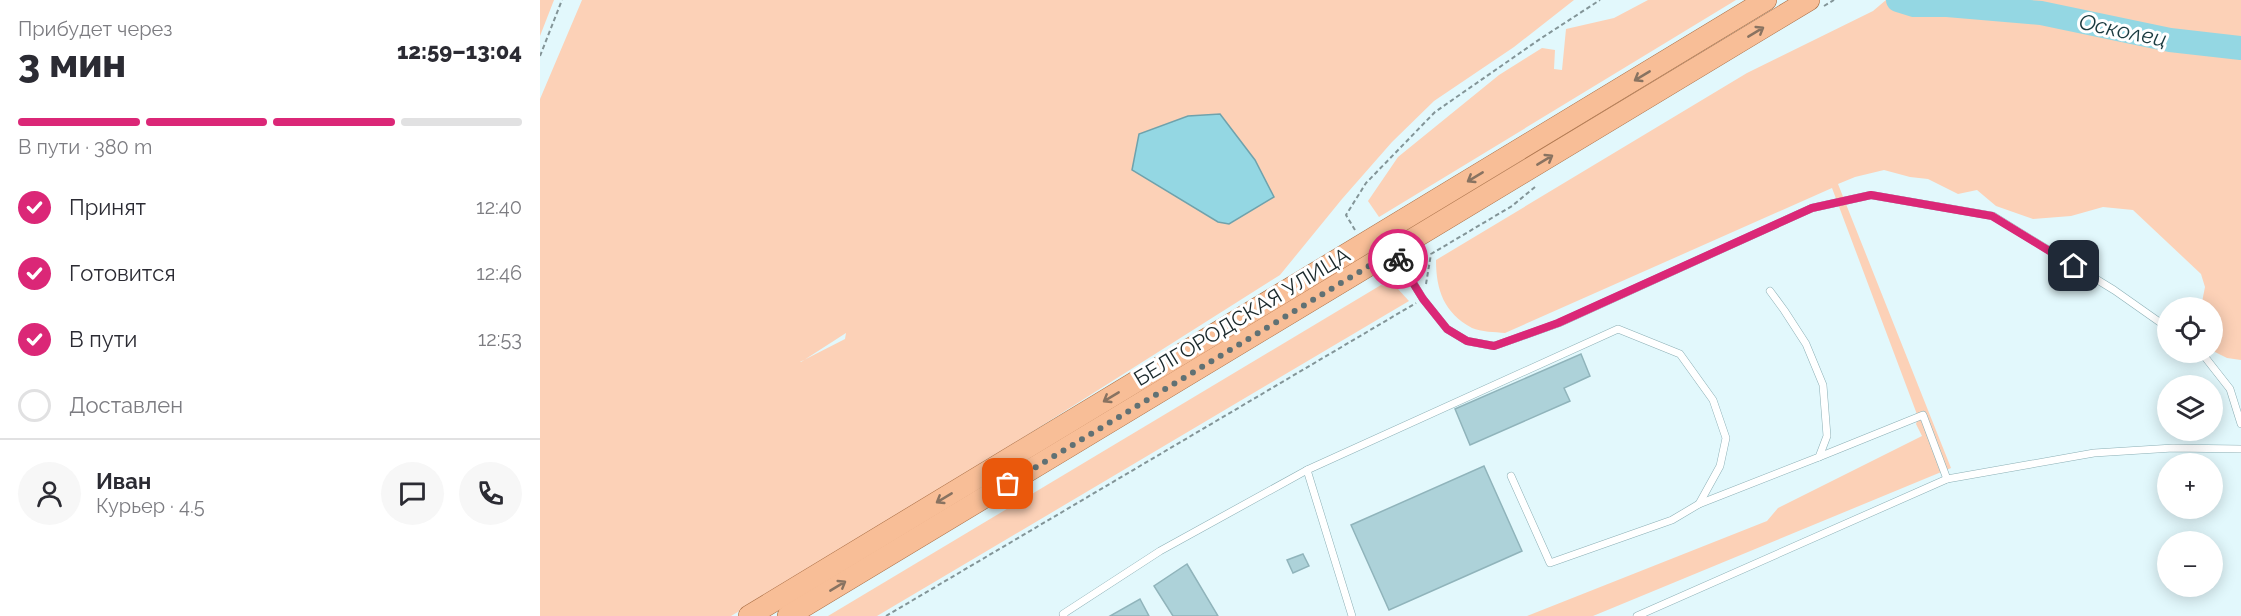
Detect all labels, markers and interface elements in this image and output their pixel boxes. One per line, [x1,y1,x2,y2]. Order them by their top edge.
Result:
water label: Осколец [2077,8,2169,52]
text: Прибудет через [18,17,172,41]
one-way arrow [1747,25,1764,37]
text: 12:59–13:04 [397,38,522,64]
text: 3 мин [18,40,126,86]
one-way arrow [1634,70,1651,82]
text: В пути · 380 m [18,135,152,159]
one-way arrow [1536,153,1553,165]
one-way arrow [1467,171,1484,183]
icon: check [18,191,51,224]
text: Принят [69,194,146,220]
text: 12:40 [476,195,522,219]
courier [1368,229,1428,289]
pin [2048,240,2099,291]
street label: БЕЛГОРОДСКАЯ УЛИЦА [1129,242,1354,391]
icon: bike [1382,243,1415,276]
icon: home [2057,249,2090,282]
icon: check [18,257,51,290]
text: Готовится [69,260,176,286]
text: 12:46 [476,261,522,285]
map controls [2157,297,2223,597]
button: locate [2157,297,2223,363]
icon: check [18,323,51,356]
text: В пути [69,326,137,352]
text: 12:53 [478,327,522,351]
button: layers [2157,375,2223,441]
text: Доставлен [69,392,183,418]
one-way arrow [1103,392,1120,404]
button: + [2157,453,2223,519]
pin [982,458,1033,509]
button: person [18,462,81,525]
button: chat [381,462,444,525]
button: phone [459,462,522,525]
icon: bag [991,467,1024,500]
text: Иван [96,468,151,494]
one-way arrow [936,492,953,504]
text: Курьер · 4.5 [96,494,205,518]
button: − [2157,531,2223,597]
one-way arrow [829,579,846,591]

